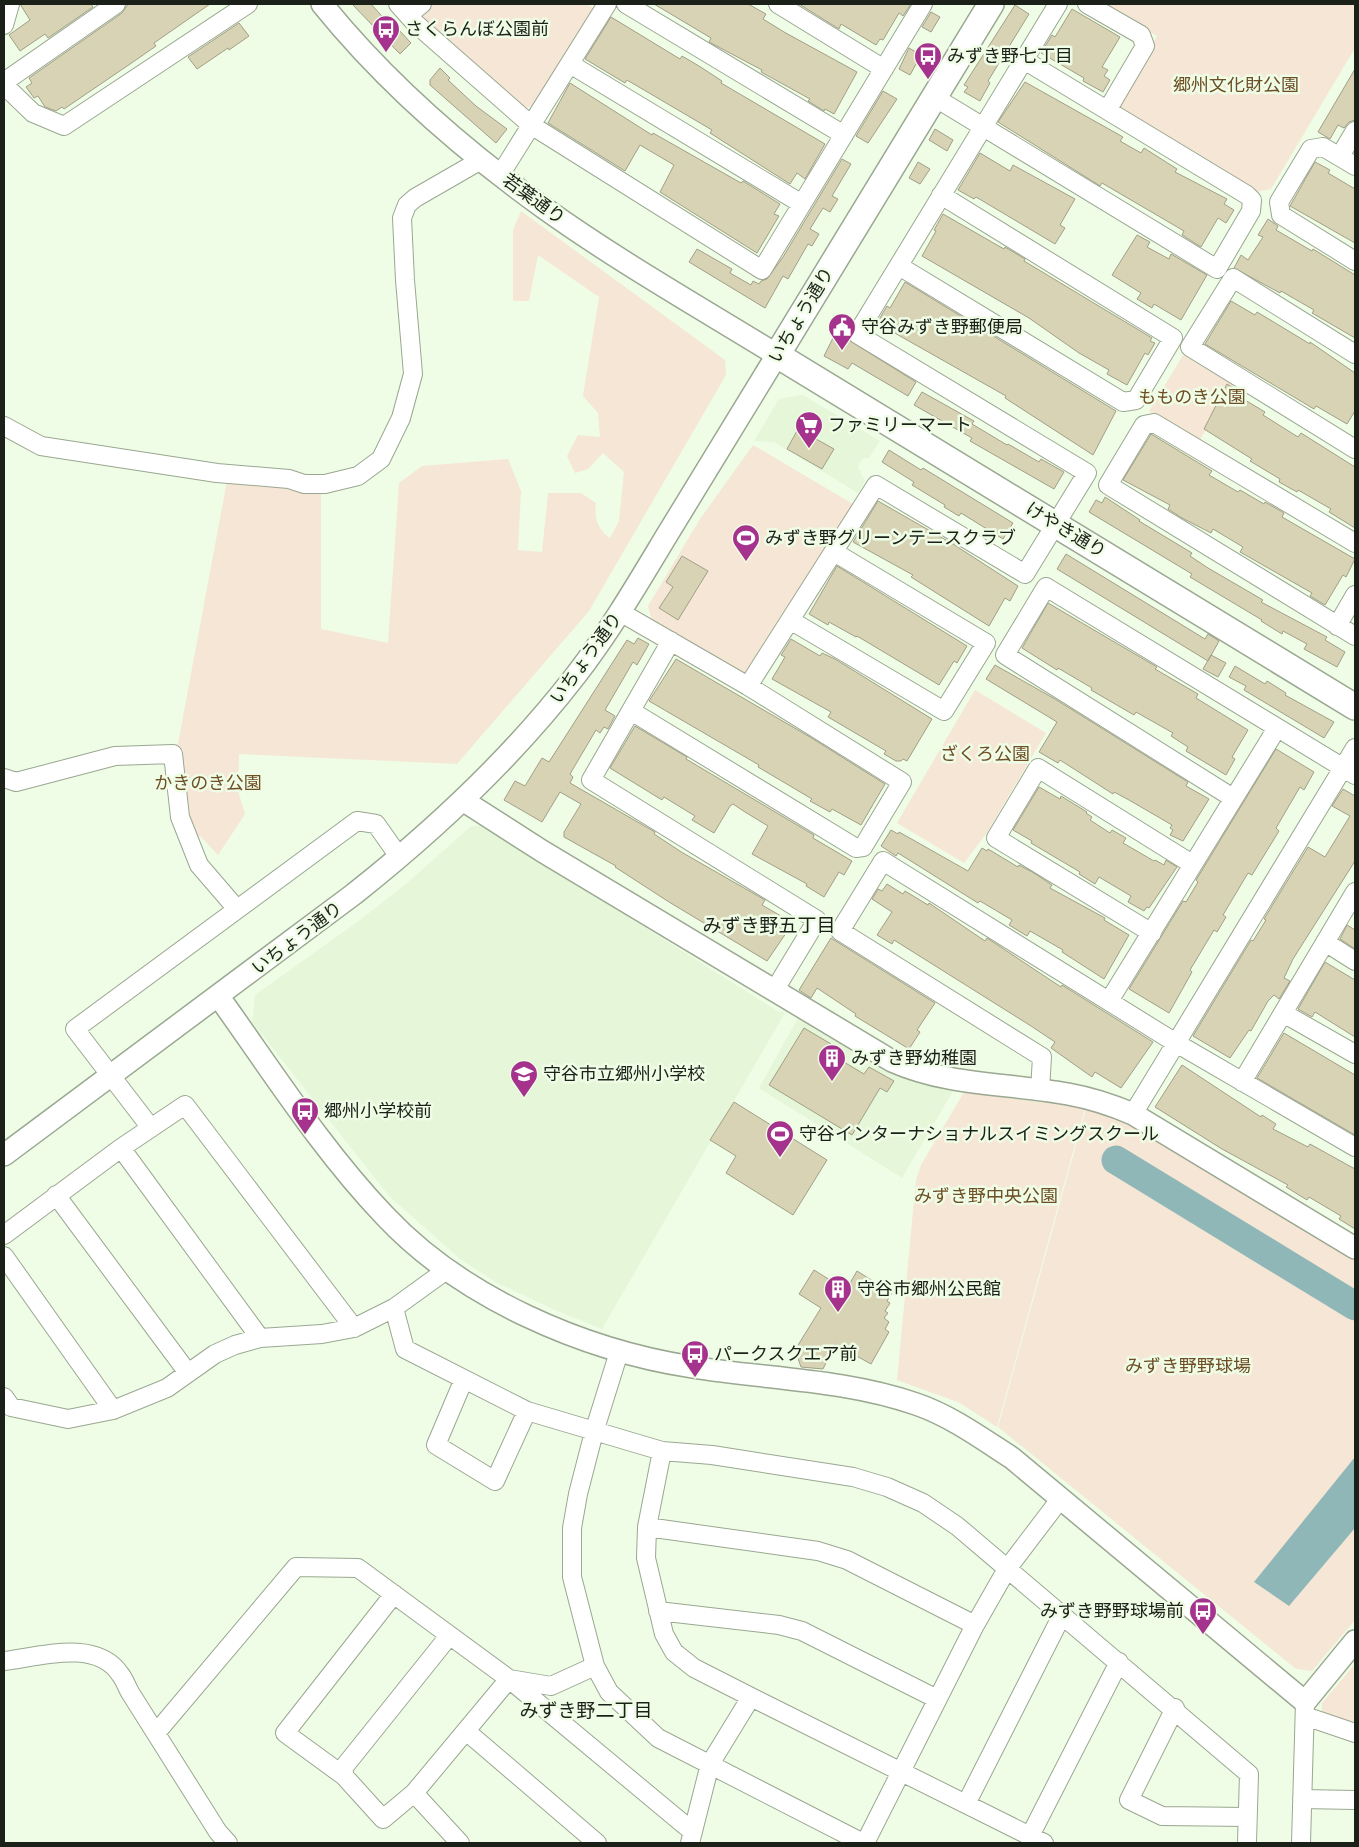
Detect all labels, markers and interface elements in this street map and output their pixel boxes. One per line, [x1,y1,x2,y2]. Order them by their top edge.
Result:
bus stop icon: さくらんぼ公園前 [371,14,401,53]
place label: さくらんぼ公園前 [405,18,549,40]
bus stop icon: みずき野七丁目 [913,41,943,80]
place label: みずき野七丁目 [947,45,1073,67]
park label: 郷州文化財公園 [1173,74,1299,96]
street label: 若葉通り [498,169,570,229]
street label: いちょう通り [764,263,838,367]
public building icon: 守谷みずき野郵便局 [827,312,857,351]
place label: 守谷みずき野郵便局 [861,316,1023,338]
park label: もものき公園 [1138,386,1246,408]
supermarket icon: ファミリーマート [794,410,824,449]
place label: ファミリーマート [828,414,972,436]
street label: けやき通り [1022,497,1110,563]
sports icon: みずき野グリーンテニスクラブ [731,523,761,562]
place label: みずき野グリーンテニスクラブ [765,527,1016,549]
street label: いちょう通り [545,608,627,708]
park label: ざくろ公園 [940,743,1030,765]
park label: かきのき公園 [154,772,262,794]
street label: いちょう通り [247,897,347,979]
district label: みずき野五丁目 [702,914,836,937]
building icon: みずき野幼稚園 [817,1043,847,1082]
place label: みずき野幼稚園 [851,1047,977,1069]
school or university icon: 守谷市立郷州小学校 [509,1059,539,1098]
place label: 守谷市立郷州小学校 [543,1063,705,1085]
bus stop icon: 郷州小学校前 [290,1096,320,1135]
place label: 郷州小学校前 [324,1100,432,1122]
sports icon: 守谷インターナショナルスイミングスクール [765,1119,795,1158]
place label: 守谷インターナショナルスイミングスクール [799,1123,1159,1145]
park label: みずき野中央公園 [914,1185,1058,1207]
building icon: 守谷市郷州公民館 [823,1274,853,1313]
place label: 守谷市郷州公民館 [857,1278,1001,1300]
bus stop icon: パークスクエア前 [680,1339,710,1378]
place label: パークスクエア前 [714,1343,857,1365]
park label: みずき野野球場 [1125,1355,1251,1377]
bus stop icon: みずき野野球場前 [1188,1596,1218,1635]
place label: みずき野野球場前 [1040,1600,1184,1622]
district label: みずき野二丁目 [519,1699,653,1722]

